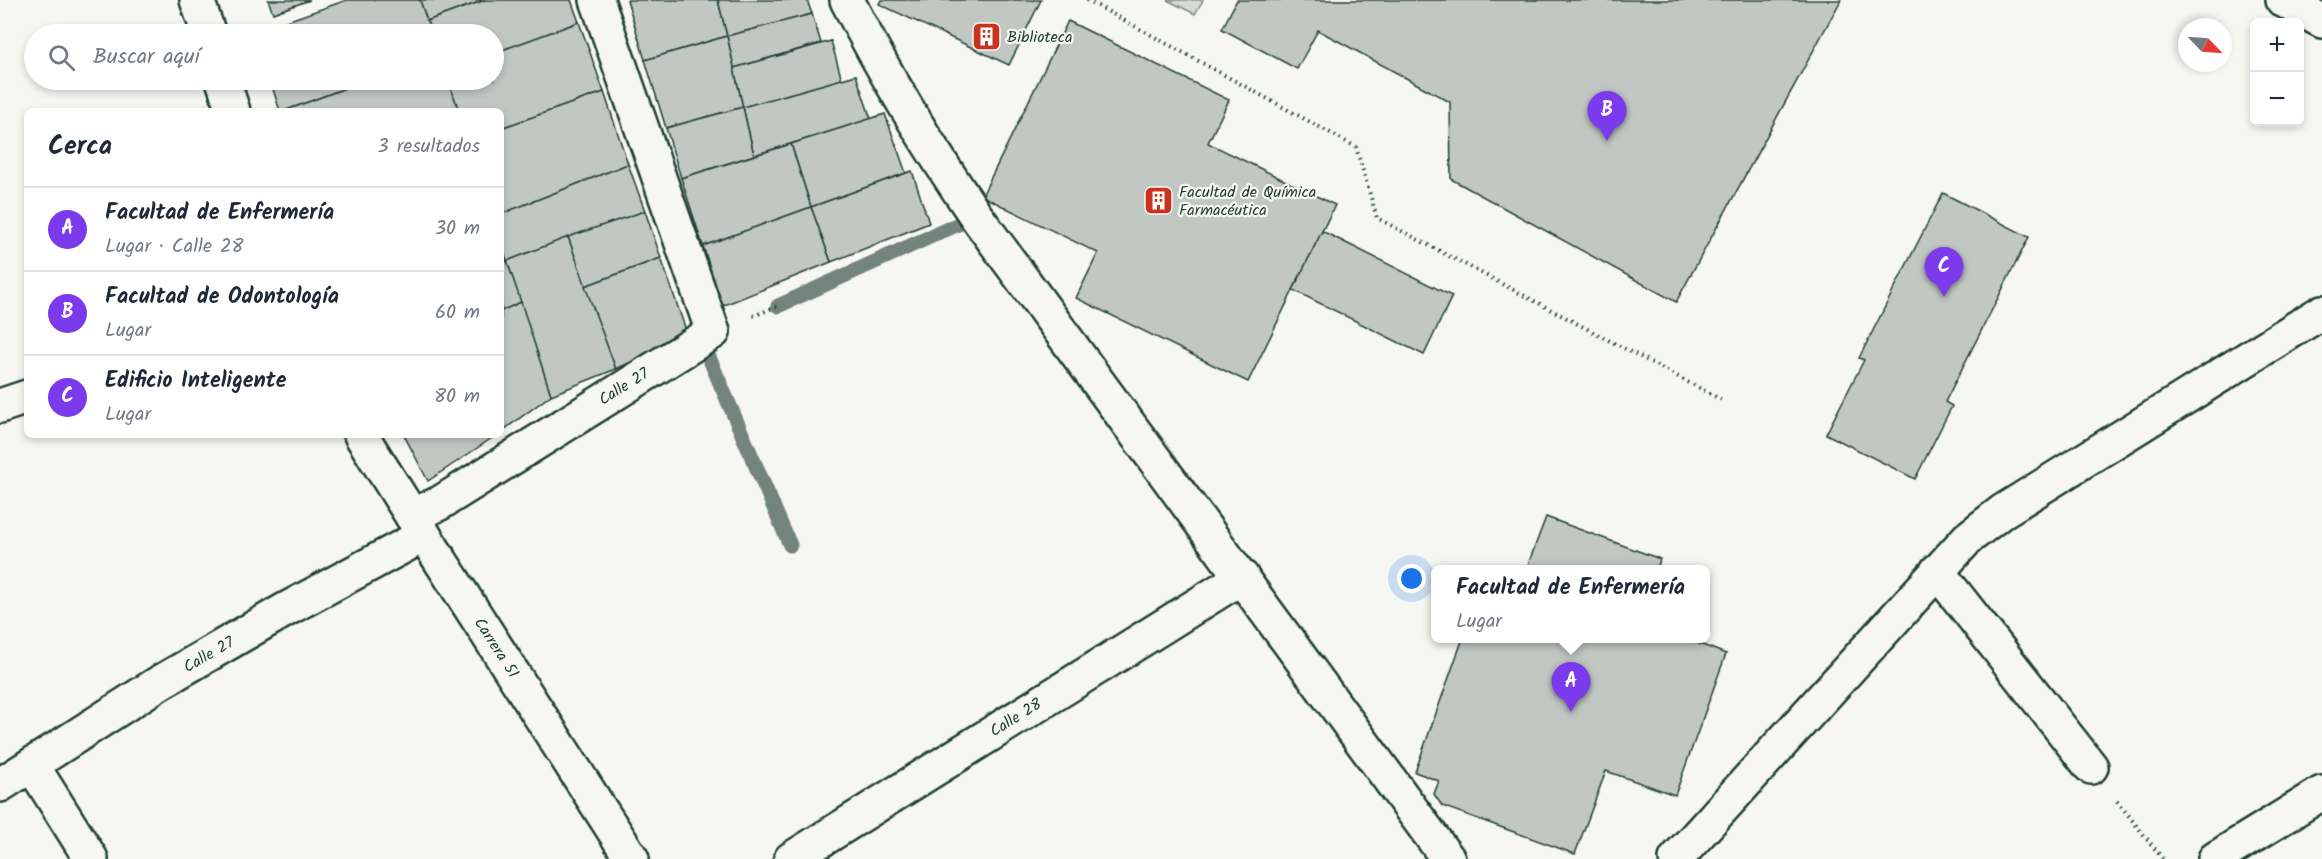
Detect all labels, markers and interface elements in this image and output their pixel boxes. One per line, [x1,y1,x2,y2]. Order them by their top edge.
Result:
north arrow [2178,18,2232,72]
map controls [2250,18,2304,126]
button: + [2250,18,2304,72]
building icon: Biblioteca [970,21,1002,53]
search box [24,24,504,90]
place label: Biblioteca [1007,25,1072,50]
text: Buscar aquí [93,40,200,75]
icon: search [45,41,78,74]
button: − [2250,72,2304,126]
pin: B [1588,92,1626,141]
text: Cerca [48,126,112,168]
text: 3 resultados [377,131,480,163]
place label: Facultad de Química Farmacéutica [1179,180,1316,223]
building icon: Facultad de Química Farmacéutica [1142,185,1174,217]
text: Facultad de Enfermería [105,196,334,231]
text: A [61,213,74,245]
text: 30 m [435,213,480,245]
text: Lugar · Calle 28 [105,231,244,263]
pin: C [1924,248,1964,297]
text: Facultad de Odontología [105,280,339,315]
text: B [61,297,74,329]
text: 60 m [435,297,480,329]
text: Lugar [105,315,151,347]
street label: Calle 27 [594,361,655,412]
text: Edificio Inteligente [105,364,286,399]
text: C [61,381,74,413]
text: 80 m [434,381,480,413]
text: Lugar [105,399,151,431]
your location [1397,564,1426,593]
popup [1431,565,1710,643]
text: Facultad de Enfermería [1456,571,1685,606]
text: Lugar [1456,606,1502,638]
street label: Carrera 51 [467,613,525,683]
street label: Calle 27 [179,630,240,680]
pin: A [1552,662,1590,712]
street label: Calle 28 [985,692,1047,744]

